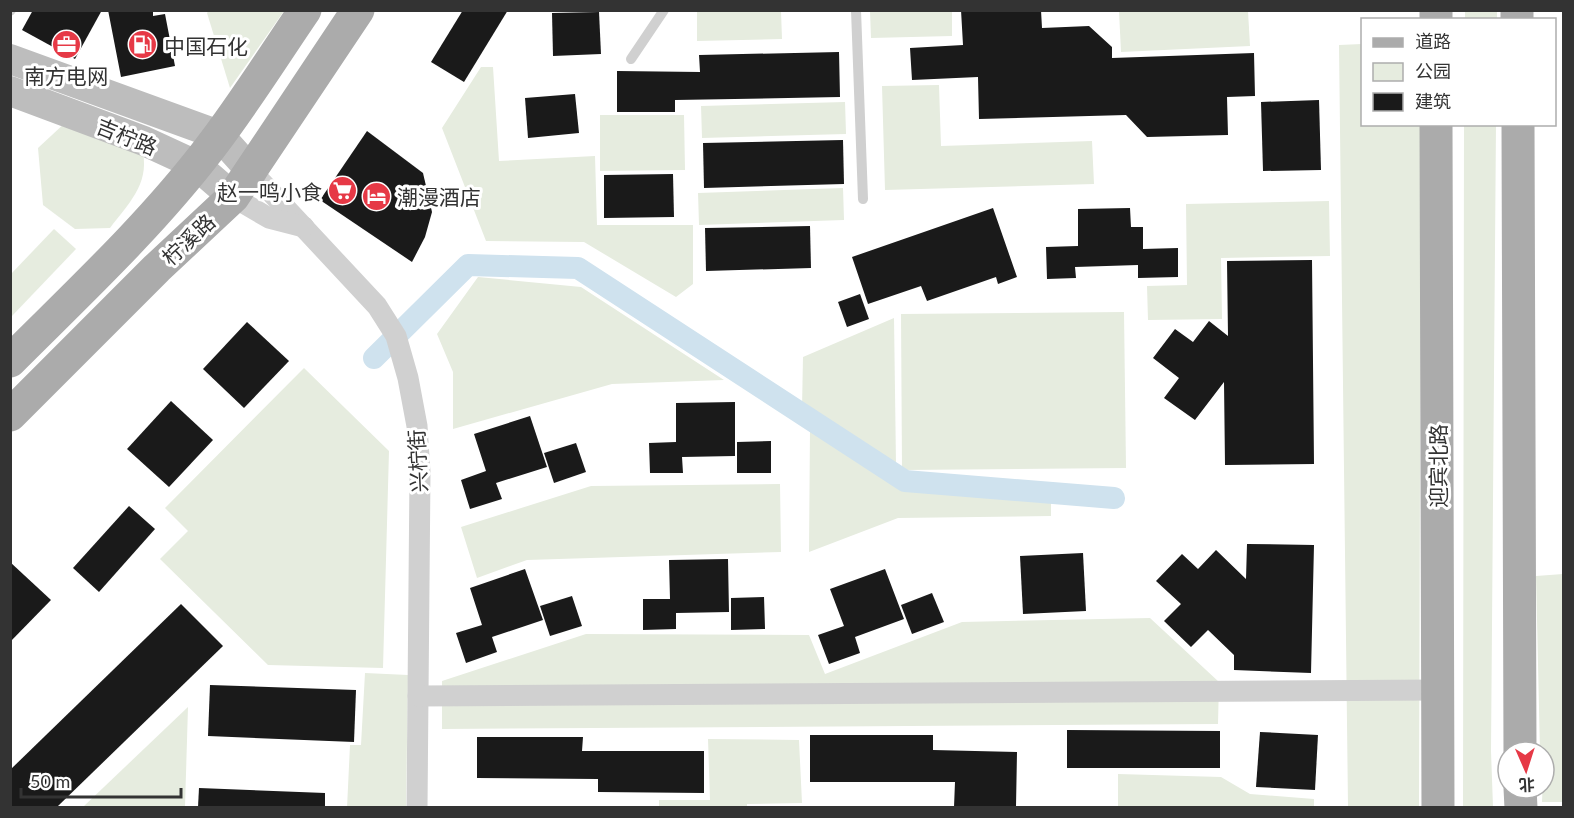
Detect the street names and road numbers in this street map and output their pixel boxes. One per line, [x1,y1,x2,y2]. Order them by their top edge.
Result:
street label: 吉柠路 [93,113,161,159]
street label: 柠溪路 [156,208,220,270]
street label: 迎宾北路 [1425,424,1450,508]
street label: 兴柠街 [403,429,431,493]

